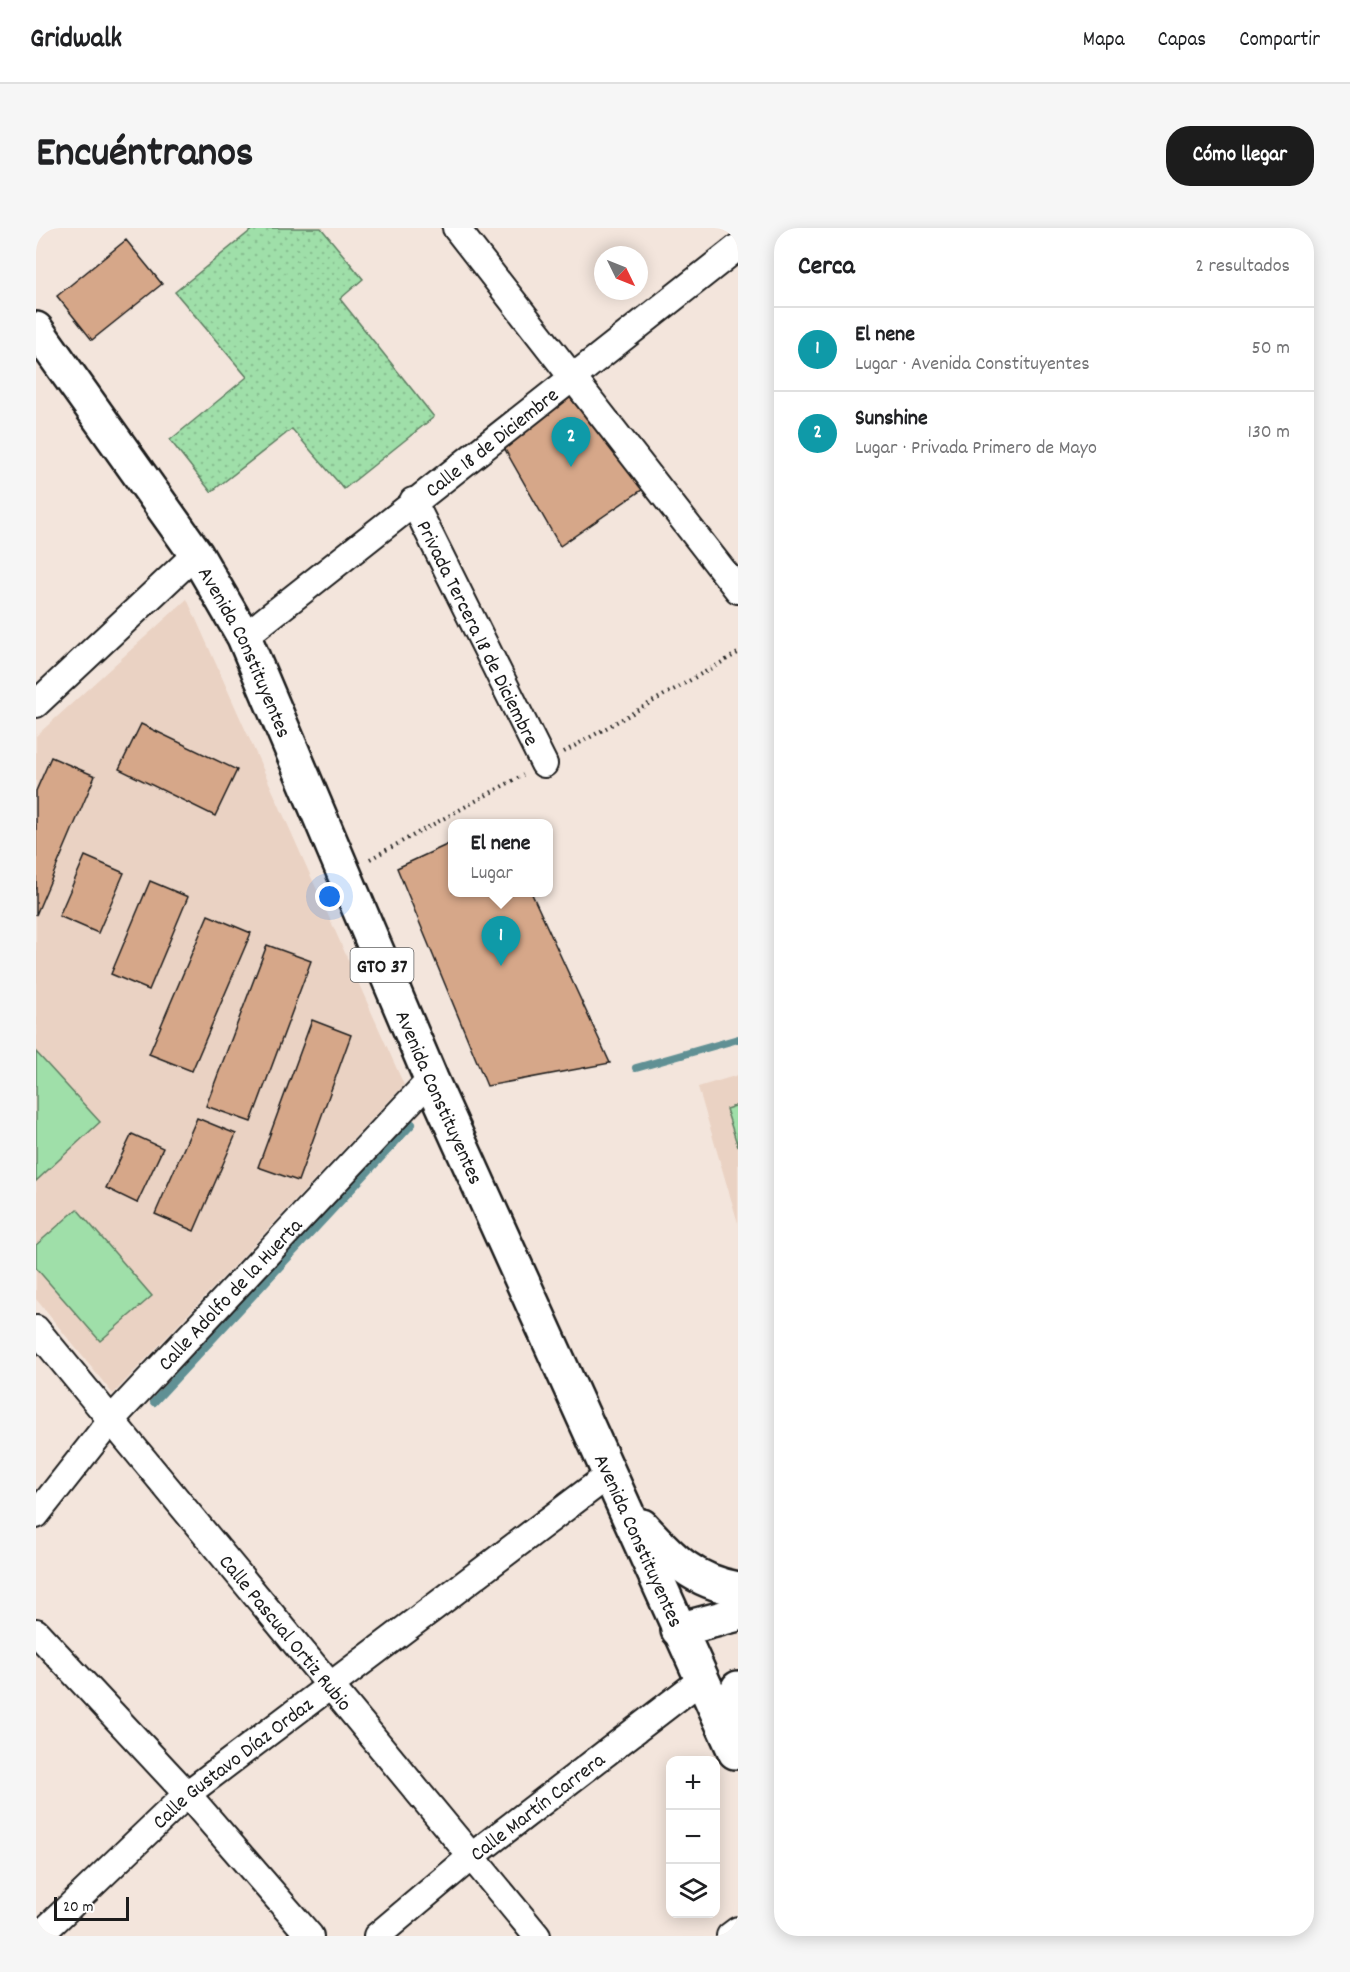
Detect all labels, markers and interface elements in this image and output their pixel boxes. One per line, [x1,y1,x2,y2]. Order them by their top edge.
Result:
text: Gridwalk [30,21,122,61]
text: Mapa [1083,26,1125,56]
text: Capas [1158,26,1206,56]
text: Compartir [1239,26,1320,56]
text: Encuéntranos [36,126,254,186]
button: Cómo llegar [1166,126,1314,186]
north arrow [594,246,648,300]
text: Cerca [798,249,855,286]
text: 2 resultados [1195,253,1290,281]
text: El nene [855,320,915,351]
text: 1 [815,335,820,363]
text: 50 m [1252,335,1290,363]
text: Lugar · Avenida Constituyentes [855,351,1090,379]
street label: Calle 18 de Diciembre [420,382,566,506]
text: Sunshine [855,404,928,435]
pin: 2 [552,418,590,467]
text: 2 [813,419,822,447]
text: 130 m [1248,419,1290,447]
text: Lugar · Privada Primero de Mayo [855,435,1097,463]
street label: Privada Tercera 18 de Diciembre [407,516,545,752]
street label: Avenida Constituyentes [188,562,297,743]
popup [448,819,553,897]
text: El nene [471,829,530,860]
text: Lugar [471,860,513,888]
your location [315,882,344,911]
pin: 1 [482,916,520,966]
road number: GTO 37 [350,948,414,982]
street label: Avenida Constituyentes [386,1006,489,1190]
street label: Calle Adolfo de la Huerta [152,1212,312,1379]
street label: Avenida Constituyentes [584,1450,689,1633]
street label: Calle Pascual Ortiz Rubio [210,1549,358,1719]
street label: Calle Gustavo Díaz Ordaz [147,1691,321,1838]
street label: Calle Martín Carrera [465,1746,613,1870]
map controls [666,1756,720,1918]
button: + [666,1756,720,1810]
button: − [666,1810,720,1864]
button: layers [666,1864,720,1918]
scale bar [54,1894,129,1922]
text: 20 m [63,1896,93,1919]

